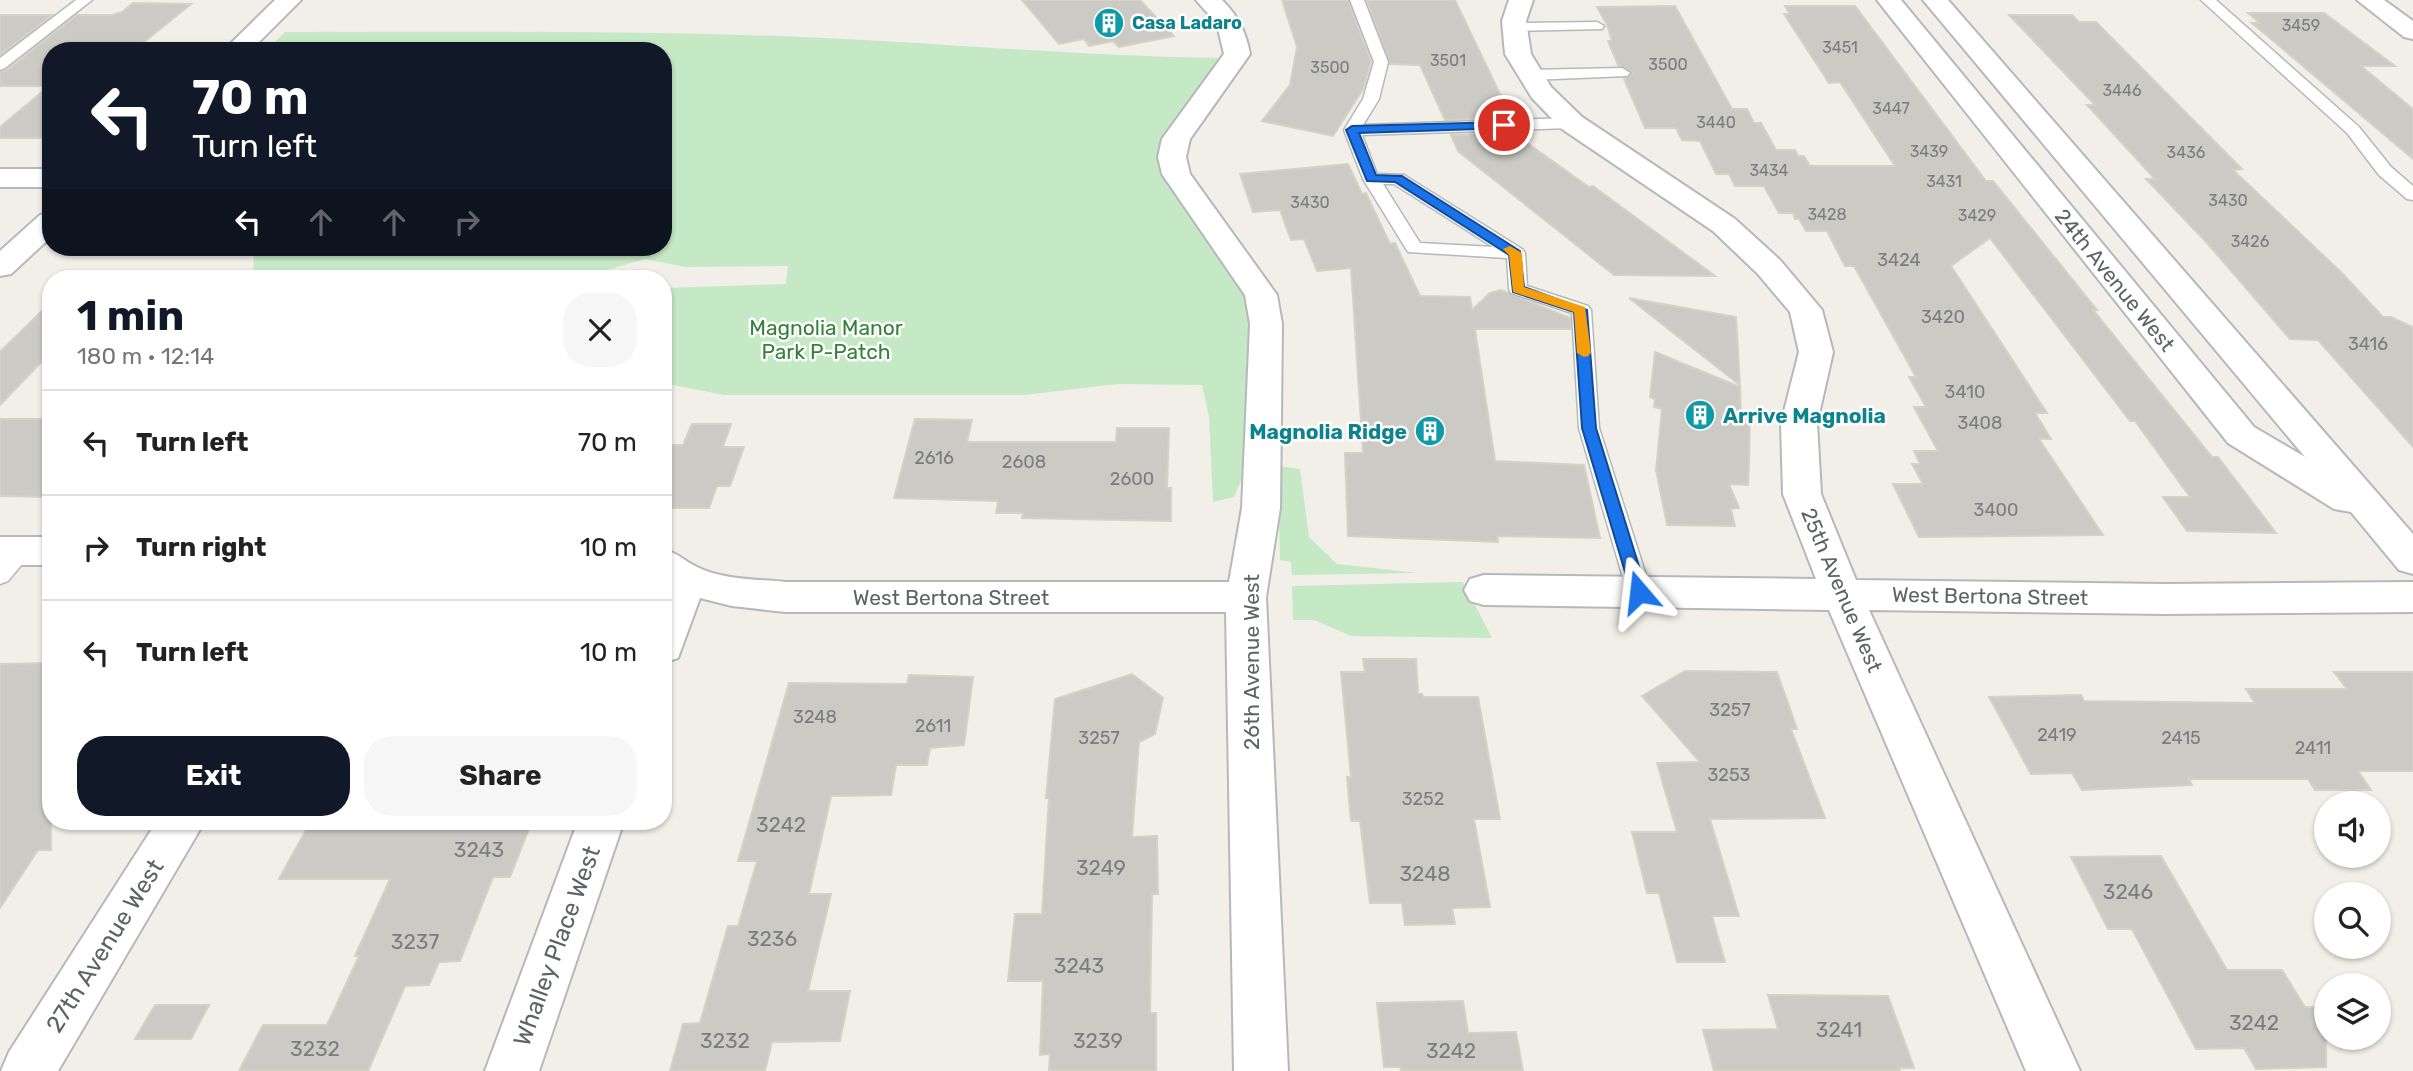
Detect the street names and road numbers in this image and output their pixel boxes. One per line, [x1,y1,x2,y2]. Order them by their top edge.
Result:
street label: 24th Avenue West [2050,204,2180,356]
street label: 25th Avenue West [1796,504,1888,676]
street label: 26th Avenue West [1239,574,1264,750]
street label: West Bertona Street [1892,582,2088,610]
street label: West Bertona Street [853,585,1049,610]
street label: Whalley Place West [508,842,606,1050]
street label: 27th Avenue West [40,854,170,1038]

